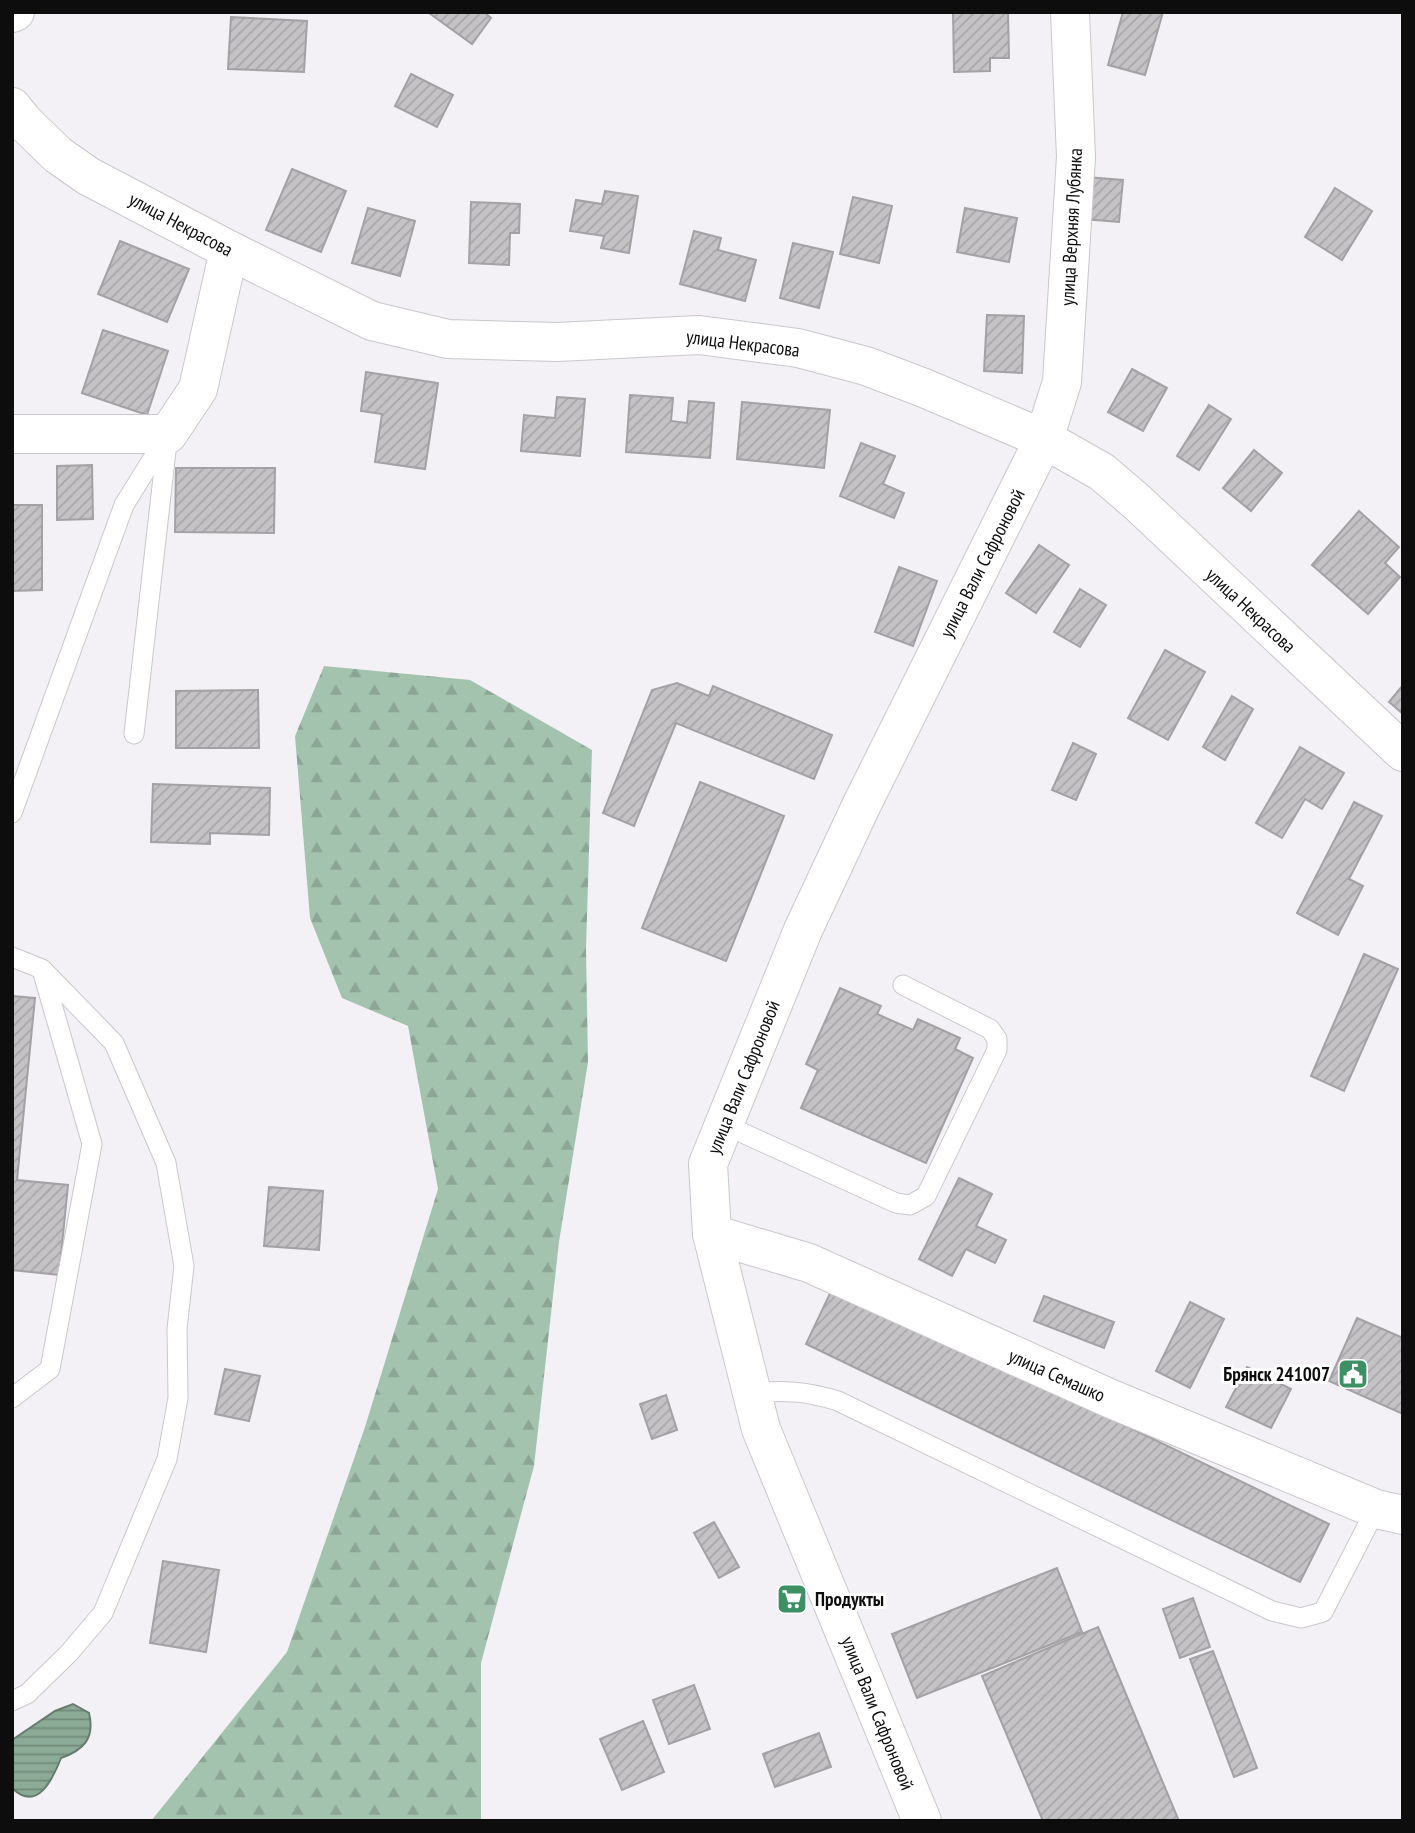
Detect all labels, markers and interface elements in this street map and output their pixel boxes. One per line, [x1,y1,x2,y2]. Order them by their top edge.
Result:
street label: улица Верхняя Лубянка [1055,147,1087,307]
street label: улица Некрасова [125,187,237,261]
street label: улица Некрасова [685,324,801,362]
street label: улица Вали Сафроновой [934,485,1030,641]
street label: улица Некрасова [1201,562,1301,658]
street label: улица Вали Сафроновой [701,997,785,1157]
street label: улица Семашко [1005,1343,1109,1407]
public building icon: Брянск 241007 [1336,1357,1370,1391]
place label: Брянск 241007 [1223,1362,1330,1386]
supermarket icon: Продукты [775,1582,809,1616]
place label: Продукты [815,1587,884,1611]
street label: улица Вали Сафроновой [836,1633,920,1793]

